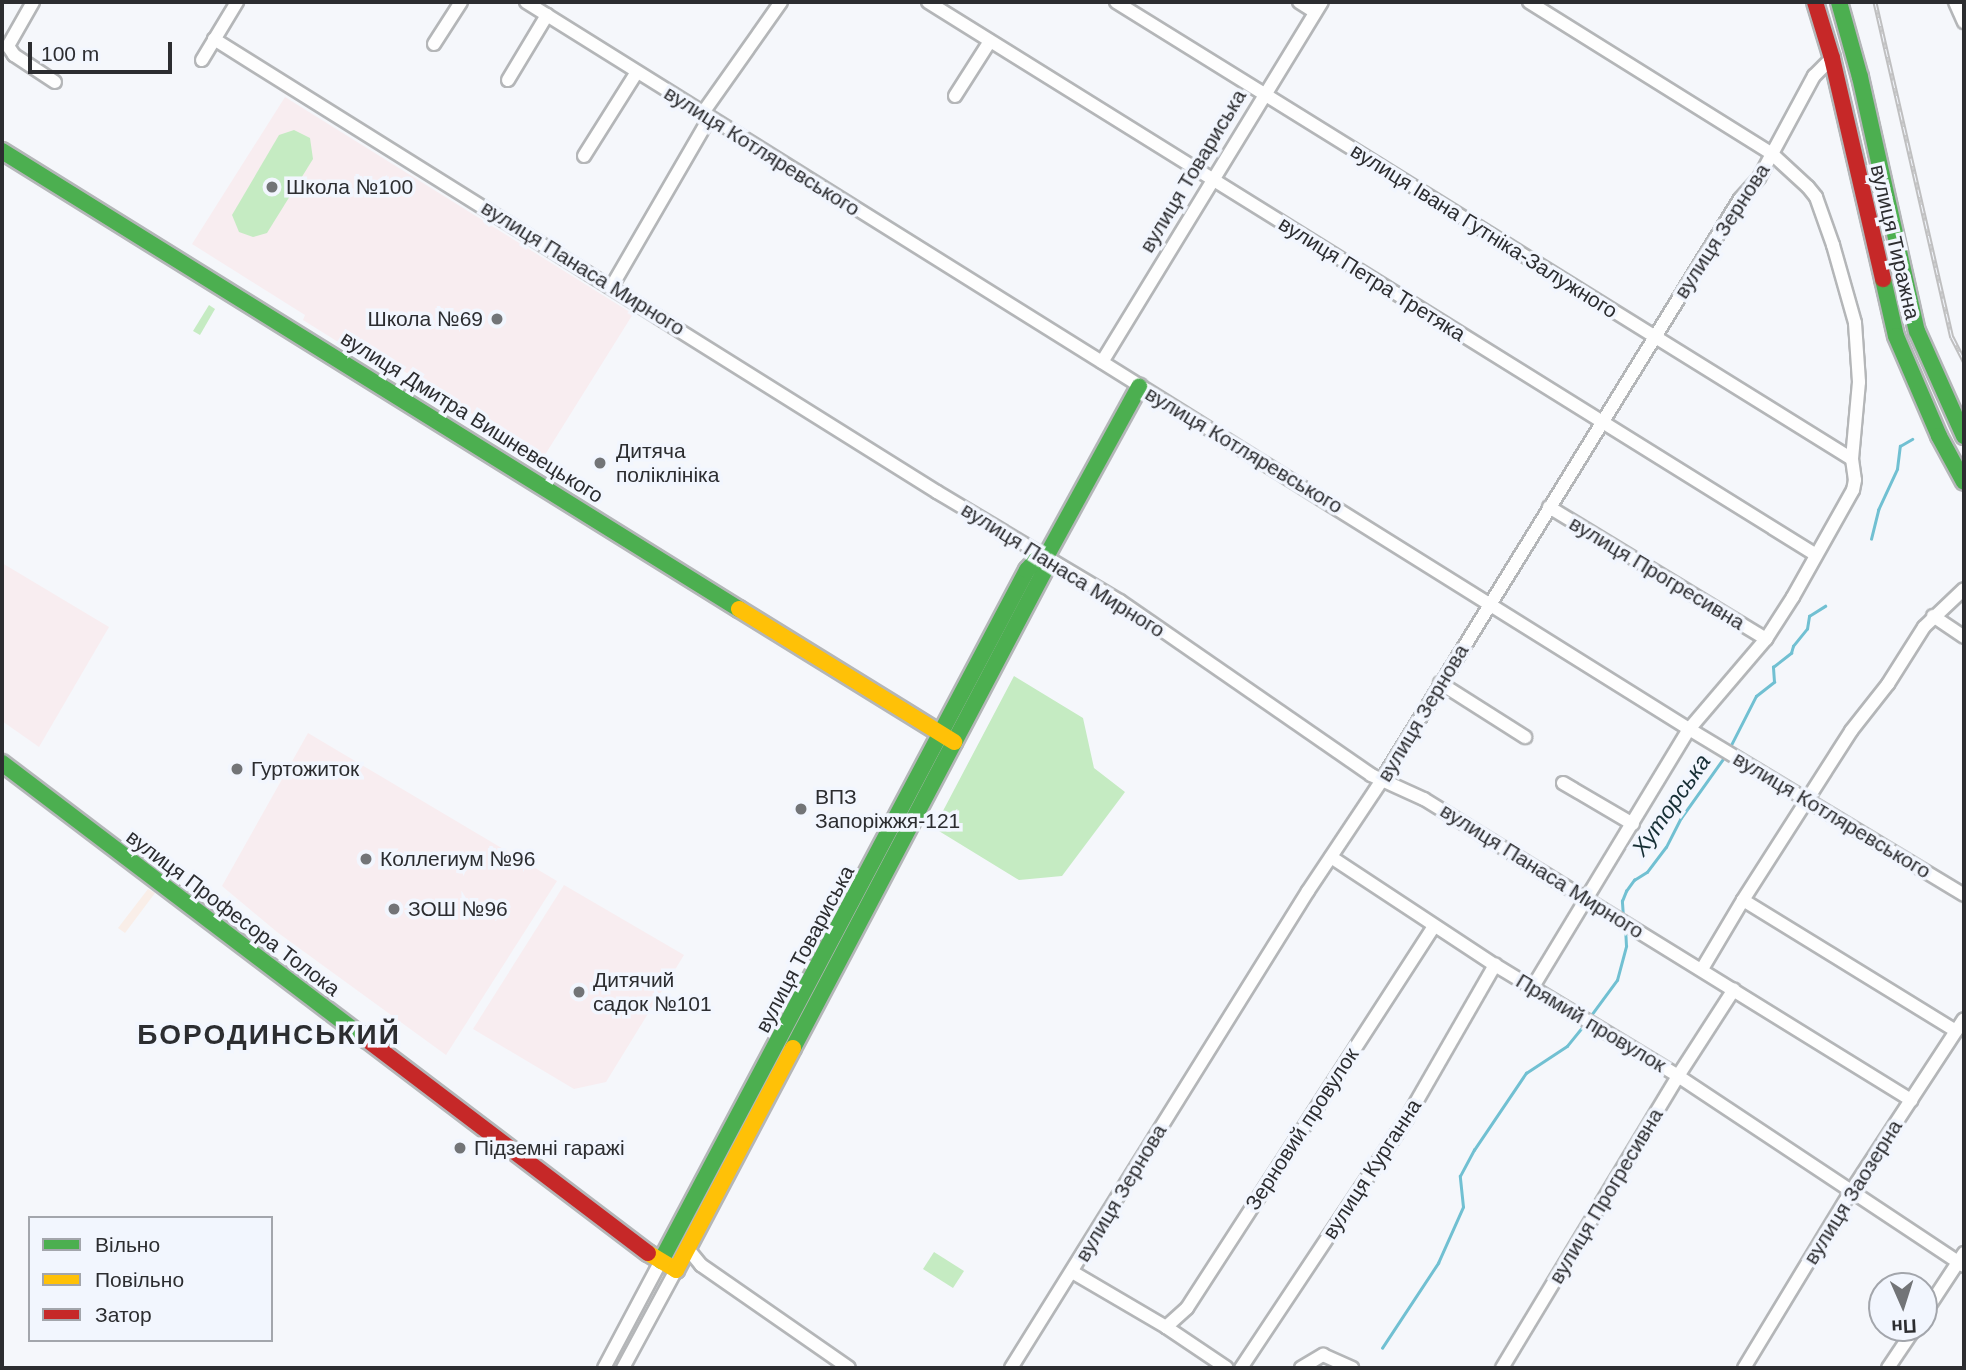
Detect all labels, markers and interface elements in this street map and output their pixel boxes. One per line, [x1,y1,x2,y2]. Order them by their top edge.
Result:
scale bar [32,28,175,72]
text: 100 m [41,42,99,65]
street label: вулиця Котляревського [660,80,864,222]
street label: вулиця Товариська [1134,85,1252,257]
street label: вулиця Івана Гутніка-Залужного [1346,138,1622,324]
street label: вулиця Зернова [1669,159,1775,303]
street label: вулиця Тиражна [1865,162,1925,322]
place label: Школа №100 [286,174,413,200]
marker: Школа №100 [264,179,280,195]
street label: вулиця Панаса Мирного [477,195,689,341]
street label: вулиця Петра Третяка [1274,211,1470,347]
place label: Школа №69 [367,306,483,332]
marker: Школа №69 [489,311,505,327]
street label: вулиця Дмитра Вишневецького [336,326,608,508]
street label: вулиця Котляревського [1141,381,1347,519]
place label: Дитяча поліклініка [616,438,719,488]
marker: Дитяча поліклініка [590,453,610,473]
street label: вулиця Панаса Мирного [957,497,1169,643]
street label: вулиця Прогресивна [1565,511,1749,635]
street label: вулиця Зернова [1372,640,1474,786]
street label: вулиця Котляревського [1729,746,1935,884]
water label: Хуторська [1626,749,1716,861]
place label: Гуртожиток [251,756,359,782]
marker: Гуртожиток [229,761,245,777]
place label: ВПЗ Запоріжжя-121 [815,784,960,834]
street label: вулиця Панаса Мирного [1436,798,1648,944]
marker: ВПЗ Запоріжжя-121 [793,801,809,817]
street label: вулиця Професора Толока [121,824,345,1002]
place label: Коллегиум №96 [380,846,535,872]
marker: Коллегиум №96 [358,851,374,867]
street label: вулиця Товариська [750,861,860,1037]
place label: ЗОШ №96 [408,896,508,922]
marker: ЗОШ №96 [386,901,402,917]
place label: Дитячий садок №101 [593,967,712,1017]
street label: Прямий провулок [1511,968,1671,1078]
marker: Дитячий садок №101 [571,984,587,1000]
district label: БОРОДИНСЬКИЙ [139,1018,399,1052]
street label: Зерновий провулок [1240,1043,1364,1215]
street label: вулиця Курганна [1317,1094,1427,1244]
street label: вулиця Прогресивна [1544,1104,1668,1288]
street label: вулиця Заозерна [1798,1115,1908,1269]
street label: вулиця Зернова [1070,1120,1172,1266]
place label: Підземні гаражі [474,1135,625,1161]
marker: Підземні гаражі [452,1140,468,1156]
legend [28,1216,273,1342]
text: Вільно [95,1233,160,1256]
text: Повільно [95,1268,184,1291]
north arrow [1868,1272,1938,1342]
text: Затор [95,1303,152,1326]
text: Пн [1891,1315,1917,1338]

